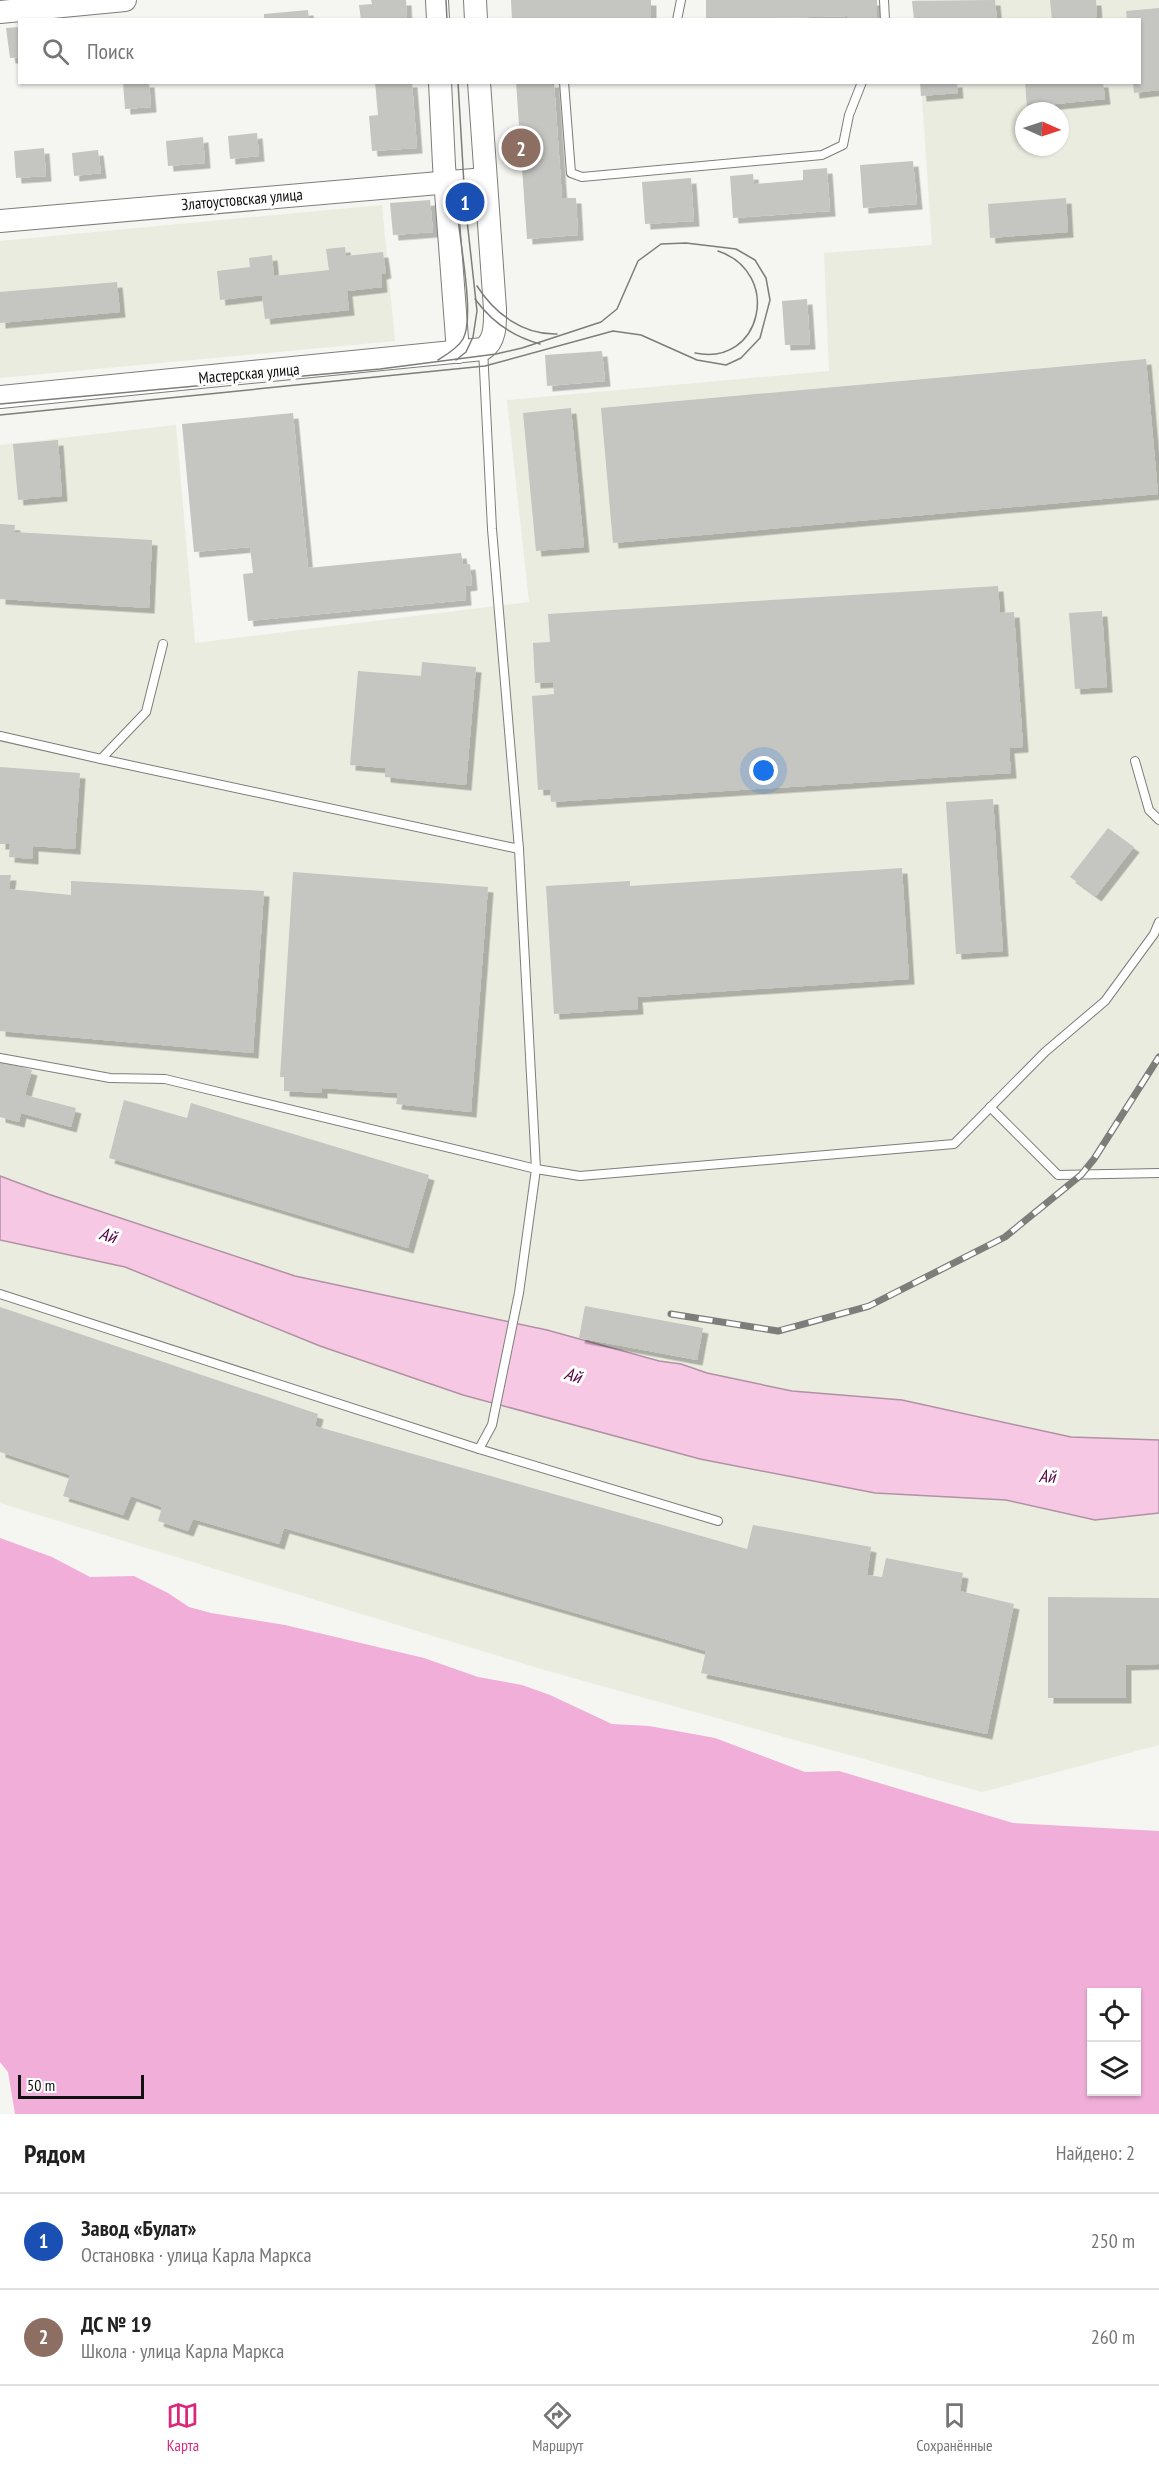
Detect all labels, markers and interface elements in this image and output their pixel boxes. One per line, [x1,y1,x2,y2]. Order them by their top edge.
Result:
search box [18,18,1141,84]
icon: search [39,35,72,68]
text: Поиск [87,37,134,65]
north arrow [1015,102,1069,156]
pin: 2 [502,126,540,170]
pin: 1 [446,180,484,224]
street label: Златоустовская улица [180,184,304,214]
street label: Мастерская улица [198,359,300,387]
your location [749,756,778,785]
water label: Ай [97,1222,121,1249]
water label: Ай [562,1362,586,1389]
water label: Ай [1038,1464,1058,1488]
map controls [1087,1988,1141,2096]
button: locate [1087,1988,1141,2042]
button: layers [1087,2042,1141,2096]
scale bar [18,2072,144,2100]
text: 50 m [27,2075,55,2095]
text: Рядом [24,2137,85,2170]
text: Найдено: 2 [1056,2140,1135,2166]
text: Завод «Булат» [81,2214,196,2242]
text: 1 [39,2228,48,2254]
text: 250 m [1091,2228,1135,2254]
text: Остановка · улица Карла Маркса [81,2242,311,2268]
text: ДС № 19 [81,2310,152,2338]
text: 2 [39,2324,48,2350]
text: 260 m [1091,2324,1135,2350]
text: Школа · улица Карла Маркса [81,2338,284,2364]
tab: Карта [166,2399,199,2455]
tab: Маршрут [532,2399,583,2455]
tab: Сохранённые [916,2399,993,2455]

